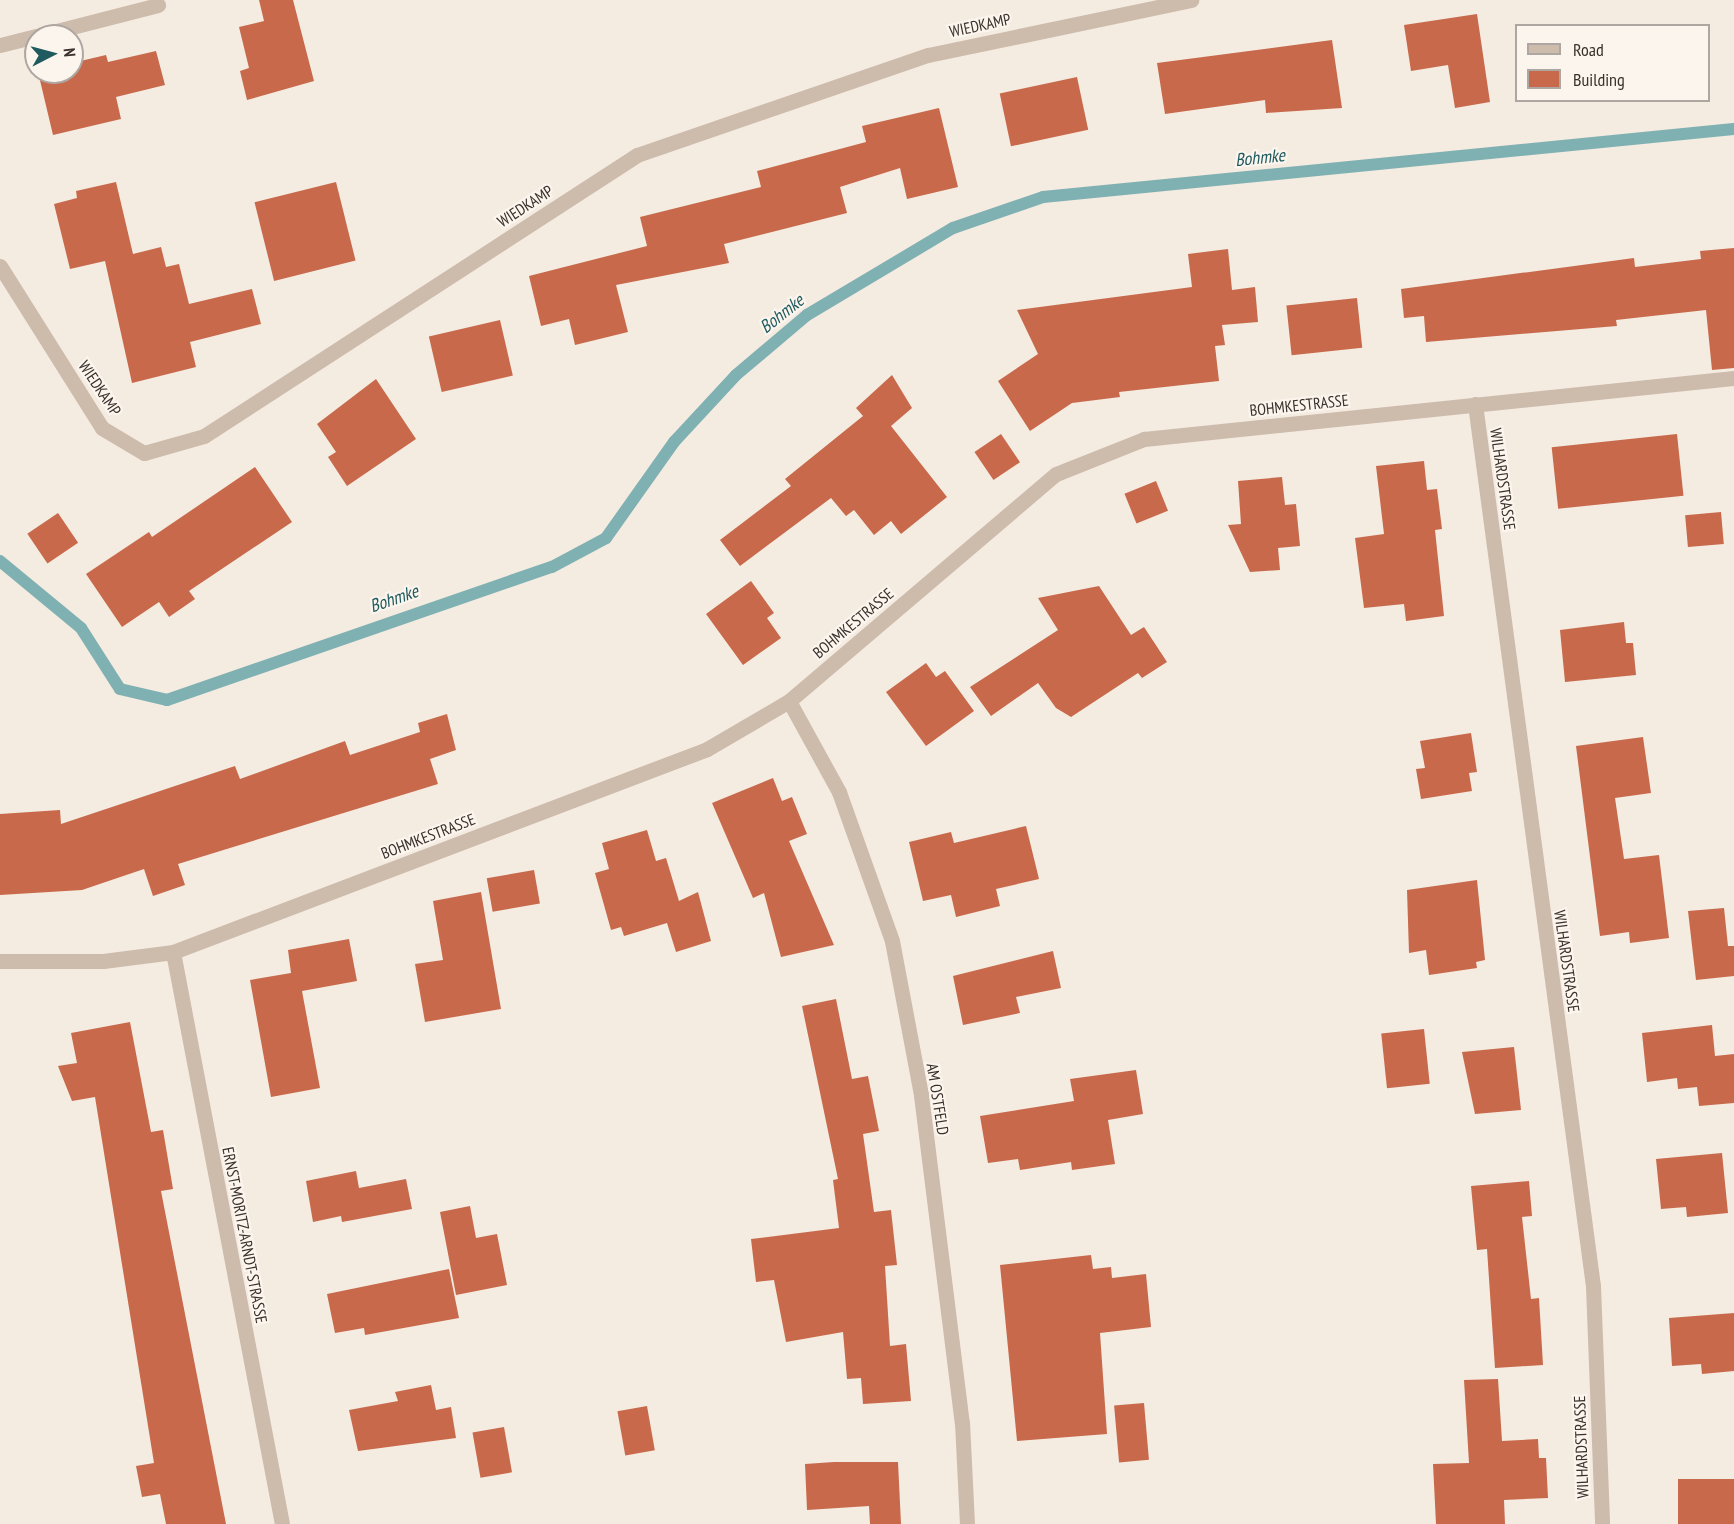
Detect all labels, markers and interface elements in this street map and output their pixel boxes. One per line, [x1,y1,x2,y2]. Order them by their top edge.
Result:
street label: WIEDKAMP [948,9,1012,41]
north arrow [24,24,84,84]
legend [1515,24,1710,102]
text: Road [1573,38,1604,61]
text: N [60,47,80,58]
text: Building [1573,68,1625,91]
water label: Bohmke [1234,145,1286,171]
street label: WIEDKAMP [494,181,556,231]
water label: Bohmke [756,290,808,338]
street label: WIEDKAMP [75,357,125,419]
street label: BOHMKESTRASSE [1249,390,1349,420]
street label: WILHARDSTRASSE [1486,427,1520,531]
water label: Bohmke [367,581,421,617]
street label: BOHMKESTRASSE [809,584,897,662]
street label: BOHMKESTRASSE [378,809,478,863]
street label: WILHARDSTRASSE [1550,909,1584,1013]
street label: AM OSTFELD [923,1062,953,1136]
street label: ERNST-MORITZ-ARNDT-STRASSE [218,1145,272,1325]
street label: WILHARDSTRASSE [1570,1395,1592,1499]

